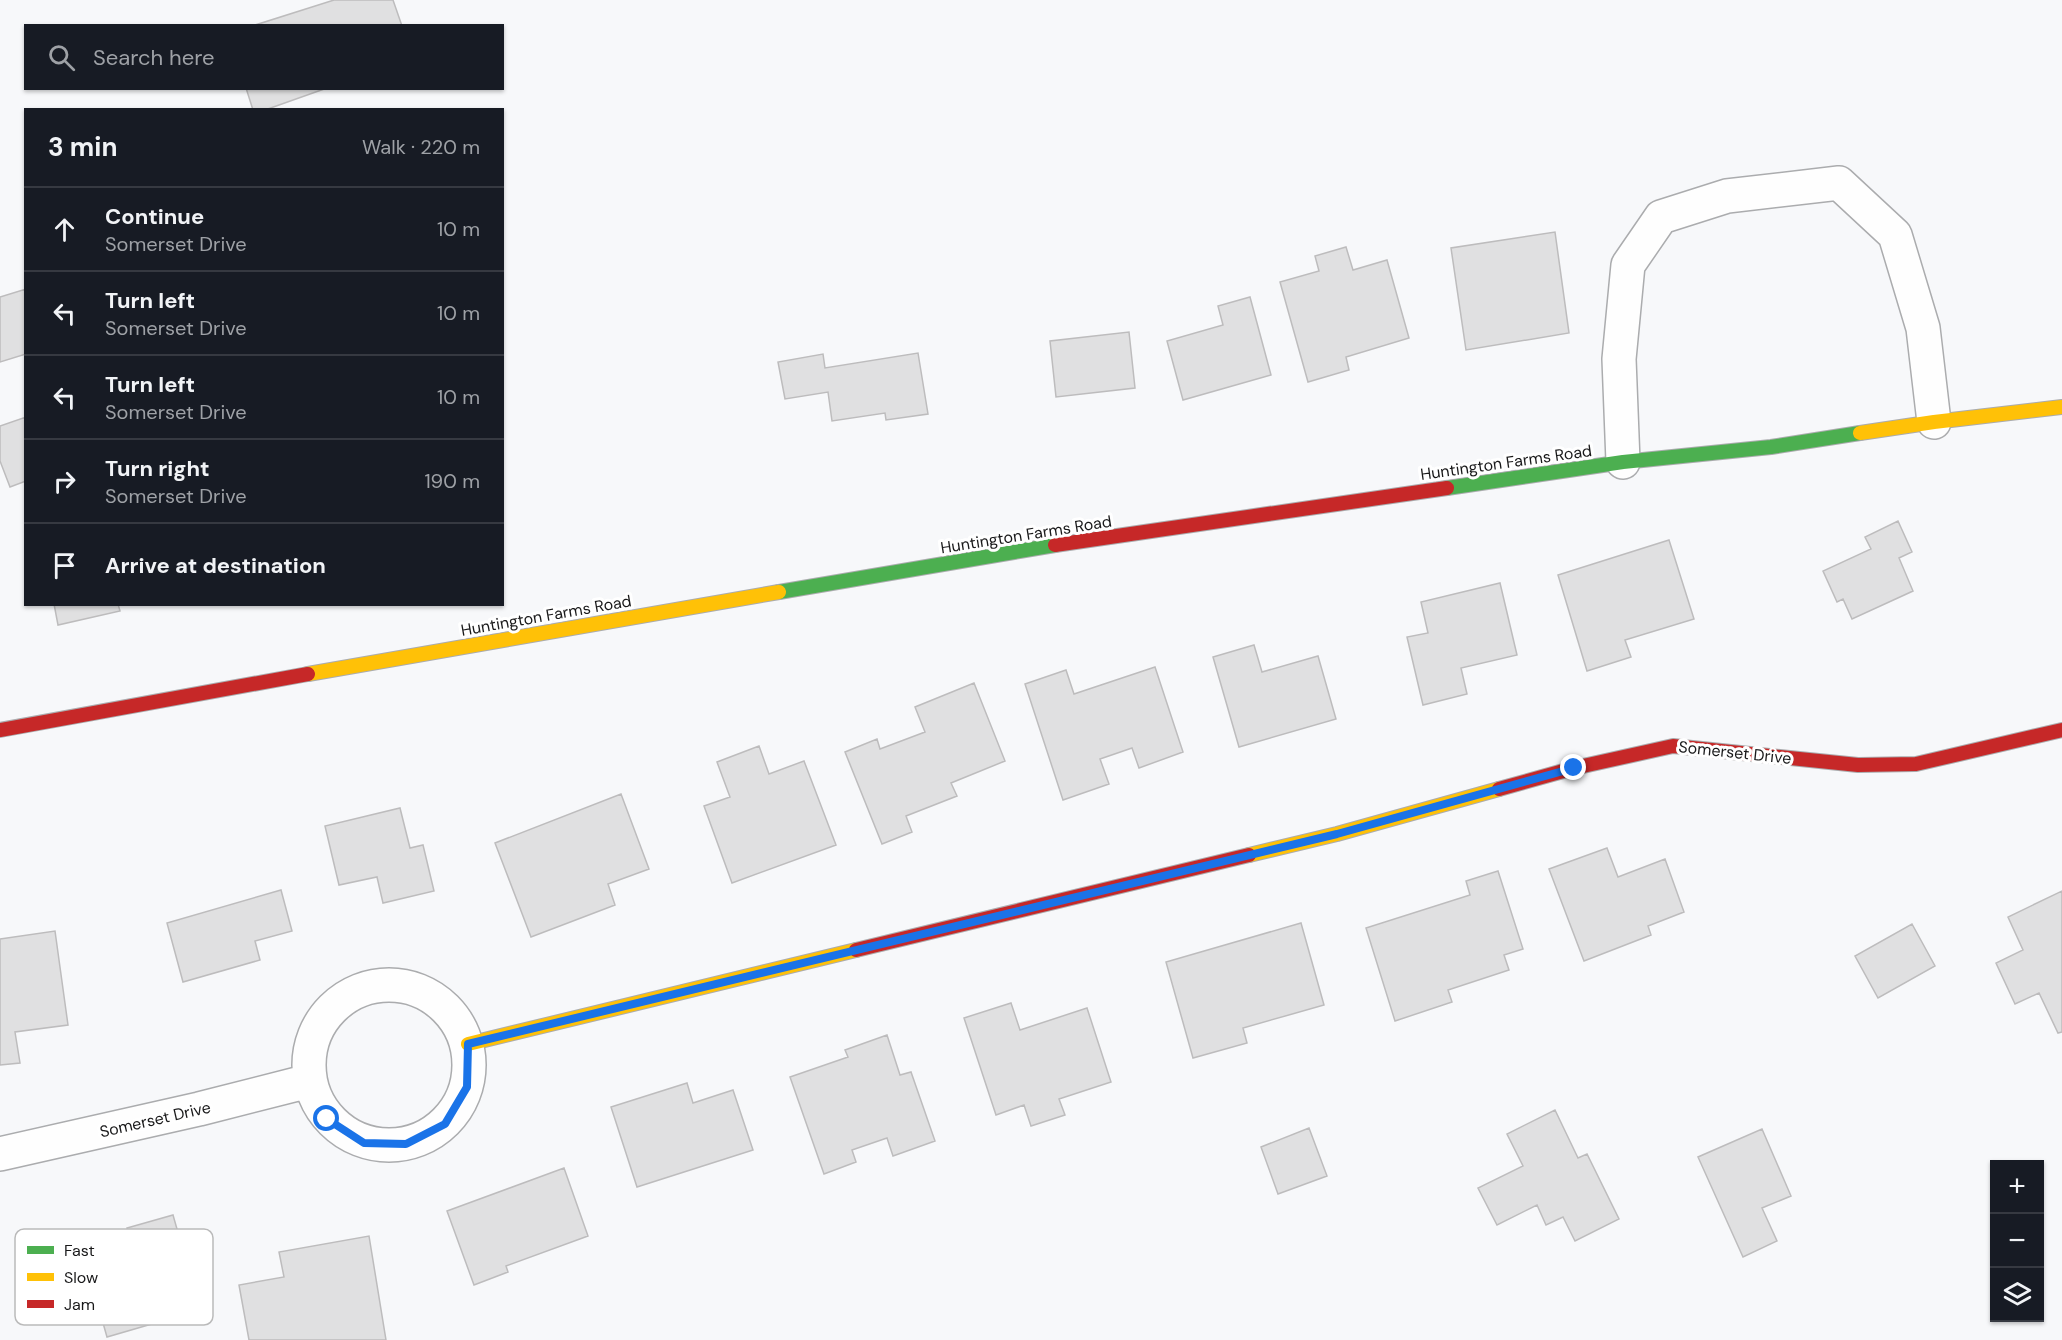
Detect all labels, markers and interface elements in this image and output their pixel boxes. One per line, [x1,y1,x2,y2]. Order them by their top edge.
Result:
search box [24,24,504,90]
icon: search [45,41,78,74]
text: Search here [93,43,214,72]
text: 3 min [48,130,117,164]
text: Walk · 220 m [362,134,480,160]
text: Continue [105,202,204,231]
icon: ahead [48,213,81,246]
text: 10 m [437,216,480,242]
text: Somerset Drive [105,231,247,257]
text: Turn left [105,286,195,315]
icon: left [48,297,81,330]
text: 10 m [437,300,480,326]
text: Somerset Drive [105,315,247,341]
text: Turn left [105,370,195,399]
icon: left [48,381,81,414]
text: 10 m [437,384,480,410]
text: Somerset Drive [105,399,247,425]
street label: Huntington Farms Road [1419,440,1593,485]
text: Turn right [105,454,210,483]
icon: right [48,465,81,498]
text: 190 m [424,468,480,494]
text: Somerset Drive [105,483,247,509]
street label: Huntington Farms Road [939,511,1113,558]
icon: arrive [48,549,81,582]
text: Arrive at destination [105,551,326,580]
street label: Huntington Farms Road [459,590,633,641]
street label: Somerset Drive [1678,736,1792,769]
route end [1560,754,1586,780]
street label: Somerset Drive [98,1097,213,1142]
route start [313,1105,339,1131]
map controls [1990,1160,2044,1322]
button: + [1990,1160,2044,1214]
button: − [1990,1214,2044,1268]
legend [15,1229,213,1325]
text: Fast [64,1240,95,1261]
text: Slow [64,1267,98,1288]
button: layers [1990,1268,2044,1322]
text: Jam [64,1294,95,1315]

